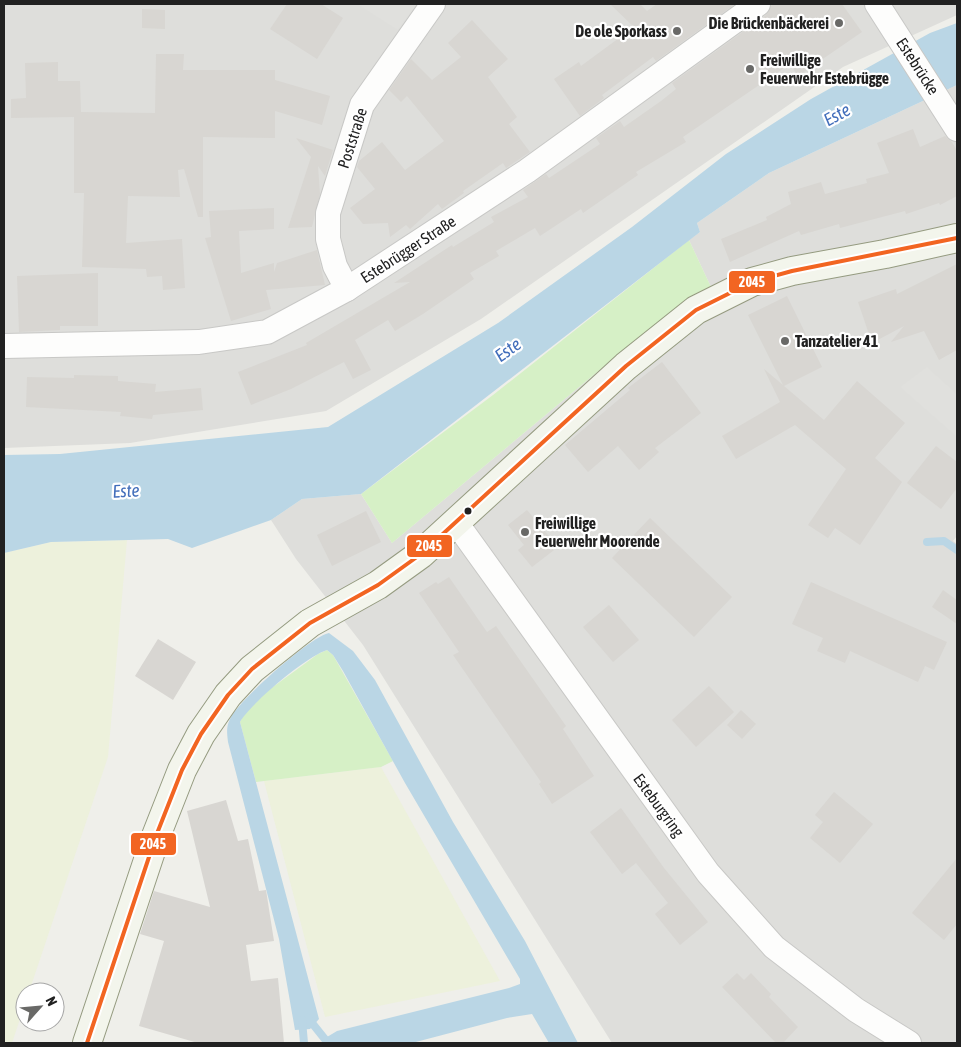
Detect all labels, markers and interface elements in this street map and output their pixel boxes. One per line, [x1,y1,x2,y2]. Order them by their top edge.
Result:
place label: Die Brückenbäckerei [709,14,829,32]
marker: Die Brückenbäckerei [833,17,845,29]
place label: De ole Sporkass [575,22,667,40]
marker: De ole Sporkass [671,25,683,37]
street label: Estebrücke [893,34,943,98]
place label: Freiwillige Feuerwehr Estebrügge [760,51,889,87]
marker: Freiwillige Feuerwehr Estebrügge [744,63,756,75]
water label: Este [820,99,854,130]
street label: Poststraße [334,106,370,170]
street label: Estebrügger Straße [357,212,459,287]
line badge: 2045 [728,270,776,294]
text: 2045 [739,274,766,290]
place label: Tanzatelier 41 [795,332,879,350]
water label: Este [491,333,525,366]
marker: Tanzatelier 41 [779,335,791,347]
water label: Este [112,479,140,502]
unlabelled marker [463,506,473,516]
place label: Freiwillige Feuerwehr Moorende [535,514,660,550]
marker: Freiwillige Feuerwehr Moorende [519,526,531,538]
line badge: 2045 [406,534,453,558]
text: 2045 [416,538,443,554]
street label: Esteburgring [629,770,688,841]
line badge: 2045 [130,832,177,856]
text: 2045 [140,836,167,852]
north arrow [15,982,65,1032]
text: N [43,994,61,1008]

